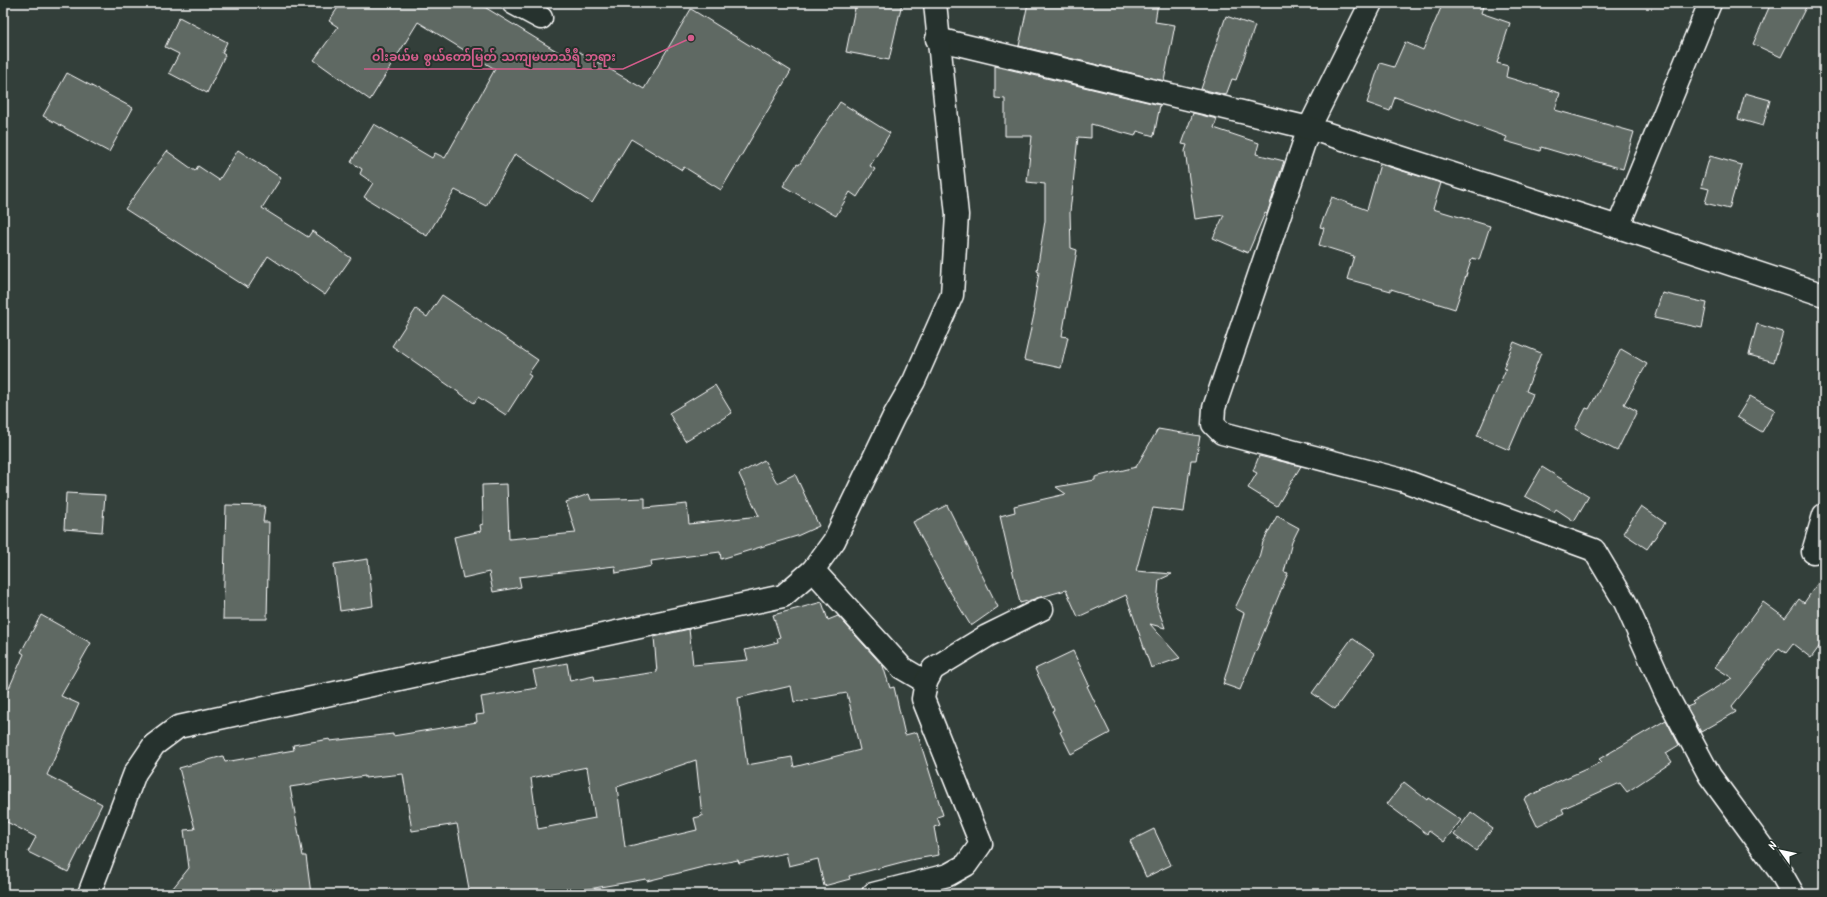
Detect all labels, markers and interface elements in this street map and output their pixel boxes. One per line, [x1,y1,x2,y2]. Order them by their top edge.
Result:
callout: ဝါးခယ်မ စွယ်တော်မြတ် သကျမဟာသီရိ ဘုရား [364,45,623,69]
text: ဝါးခယ်မ စွယ်တော်မြတ် သကျမဟာသီရိ ဘုရား [372,47,616,68]
north arrow [1761,831,1801,871]
text: N [1764,838,1783,854]

